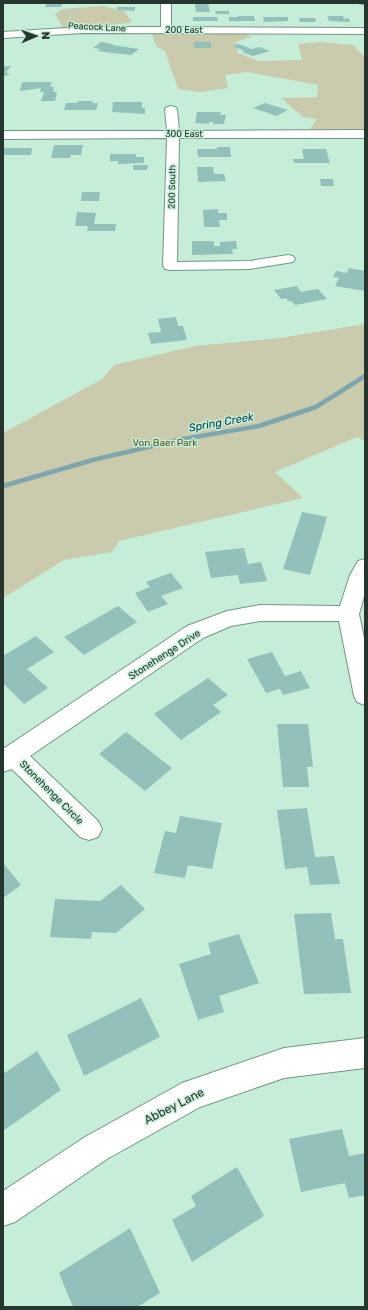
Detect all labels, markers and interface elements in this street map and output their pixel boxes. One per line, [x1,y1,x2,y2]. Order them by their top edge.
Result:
north arrow [16,16,56,56]
street label: Peacock Lane [68,20,126,34]
street label: 200 East [165,25,203,35]
text: N [39,31,52,40]
street label: 300 East [165,129,203,139]
street label: 200 South [167,165,177,209]
water label: Spring Creek [188,410,255,435]
park label: Von Baer Park [133,437,198,449]
street label: Stonehenge Drive [126,627,203,683]
street label: Stonehenge Circle [17,758,86,828]
street label: Abbey Lane [142,1085,207,1127]

